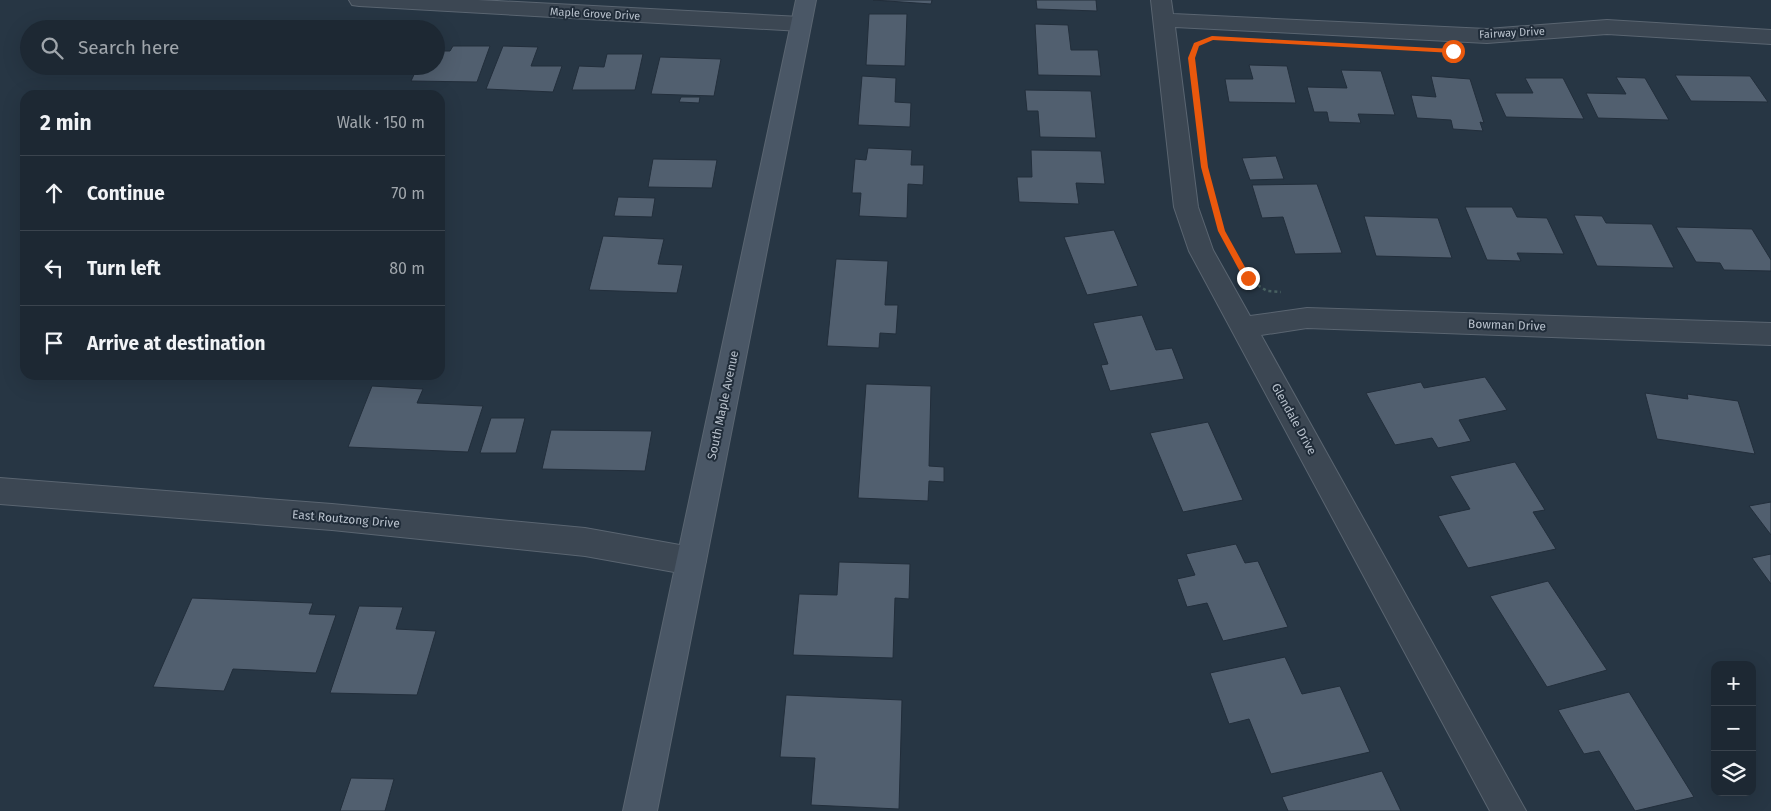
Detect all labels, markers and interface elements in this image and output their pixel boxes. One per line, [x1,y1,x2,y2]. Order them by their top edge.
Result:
street label: Maple Grove Drive [549,5,641,23]
search box [20,20,445,75]
street label: Fairway Drive [1479,25,1545,41]
icon: search [38,34,66,62]
text: Search here [78,36,179,59]
route start [1442,40,1465,63]
text: 2 min [40,110,92,136]
text: Walk · 150 m [337,113,425,132]
icon: ahead [40,179,68,207]
text: Continue [87,182,165,205]
text: 70 m [391,184,425,203]
icon: left [40,254,68,282]
text: Turn left [87,257,161,280]
text: 80 m [389,259,425,278]
route end [1237,267,1260,290]
street label: Bowman Drive [1468,317,1546,333]
icon: arrive [40,329,68,357]
text: Arrive at destination [87,332,266,355]
street label: South Maple Avenue [705,349,741,461]
street label: Glendale Drive [1269,381,1319,457]
street label: East Routzong Drive [292,507,400,531]
map controls [1711,661,1756,796]
button: + [1711,661,1756,706]
button: − [1711,706,1756,751]
button: layers [1711,751,1756,796]

